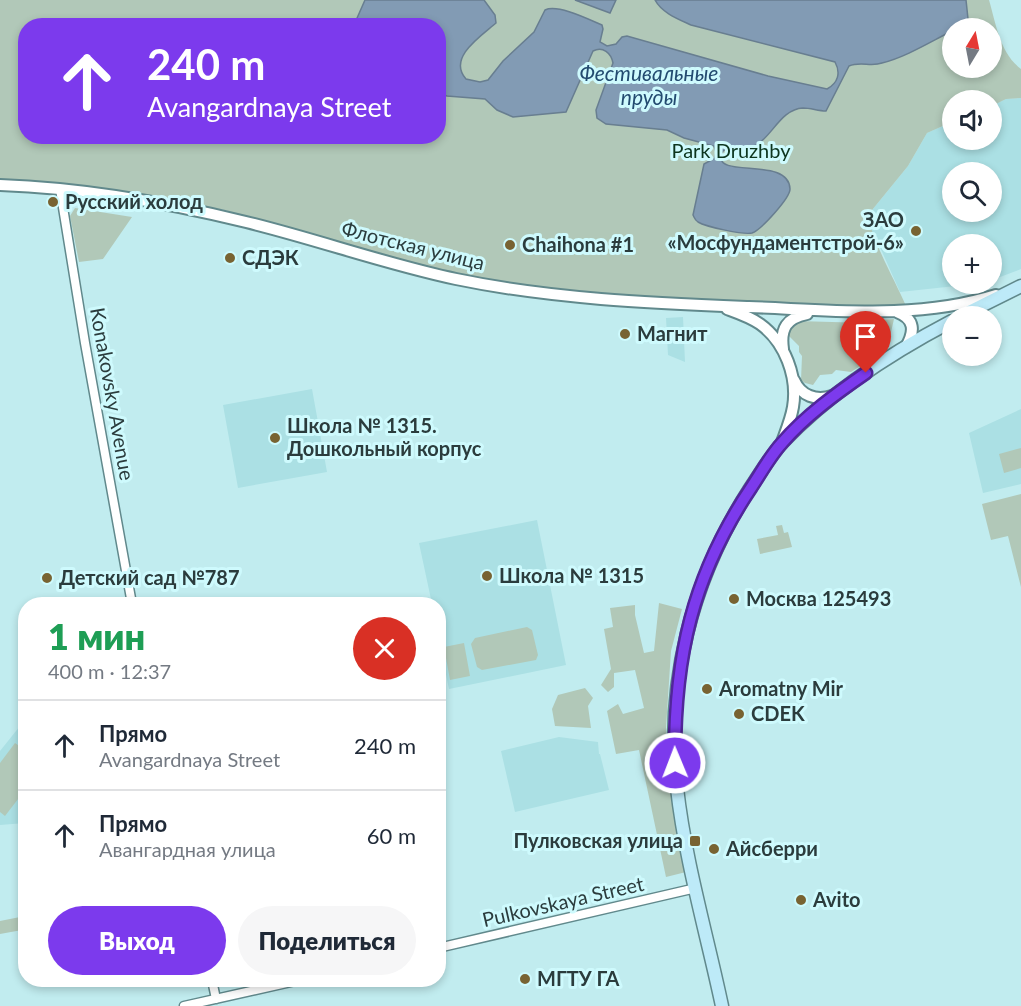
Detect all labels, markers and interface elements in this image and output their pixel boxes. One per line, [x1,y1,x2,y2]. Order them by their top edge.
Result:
north arrow [942,18,1002,78]
map controls [942,18,1002,366]
text: 240 m [147,39,265,89]
icon: ahead [48,42,126,120]
water label: Фестивальные пруды [580,60,718,109]
text: Avangardnaya Street [147,90,391,123]
button: sound [942,90,1002,150]
park label: Park Druzhby [671,138,791,162]
button: search [942,162,1002,222]
place label: Русский холод [65,189,203,213]
marker: Русский холод [46,195,60,209]
place label: ЗАО «Мосфундаментстрой-6» [667,207,904,254]
street label: Флотская улица [339,216,487,274]
marker: ЗАО «Мосфундаментстрой-6» [909,224,923,238]
place label: Chaihona #1 [522,232,634,256]
button: + [942,234,1002,294]
marker: Chaihona #1 [503,238,517,252]
place label: СДЭК [242,245,299,269]
marker: СДЭК [223,251,237,265]
street label: Konakovsky Avenue [86,306,140,482]
button: − [942,306,1002,366]
pin [840,311,891,373]
icon: arrive [849,320,882,353]
place label: Магнит [637,321,708,345]
marker: Магнит [618,327,632,341]
place label: Школа № 1315. Дошкольный корпус [287,413,482,460]
marker: Школа № 1315. Дошкольный корпус [268,431,282,445]
place label: Школа № 1315 [499,563,644,587]
place label: Детский сад №787 [59,565,240,589]
marker: Школа № 1315 [480,569,494,583]
marker: Детский сад №787 [40,571,54,585]
place label: Москва 125493 [746,586,891,610]
marker: Москва 125493 [727,592,741,606]
text: 1 мин [48,614,145,658]
button: close [353,617,416,680]
text: 400 m · 12:37 [48,659,171,683]
place label: Aromatny Mir [718,676,843,700]
marker: Aromatny Mir [700,682,714,696]
place label: CDEK [751,701,805,725]
marker: CDEK [732,707,746,721]
text: Прямо [99,720,167,747]
icon: ahead [48,729,81,762]
position arrow [643,731,707,795]
text: 240 m [354,732,416,759]
text: Avangardnaya Street [99,747,280,771]
text: Прямо [99,810,167,837]
icon: ahead [48,819,81,852]
text: 60 m [367,822,416,849]
place label: Пулковская улица [513,828,683,852]
marker: Пулковская улица [688,834,702,848]
place label: Айсберри [725,836,818,860]
text: Авангардная улица [99,837,276,861]
marker: Айсберри [707,842,721,856]
street label: Pulkovskaya Street [480,871,646,931]
place label: Avito [812,887,861,911]
marker: Avito [794,893,808,907]
button: Выход [48,906,226,975]
button: Поделиться [238,906,416,975]
place label: МГТУ ГА [537,966,620,990]
marker: МГТУ ГА [518,972,532,986]

